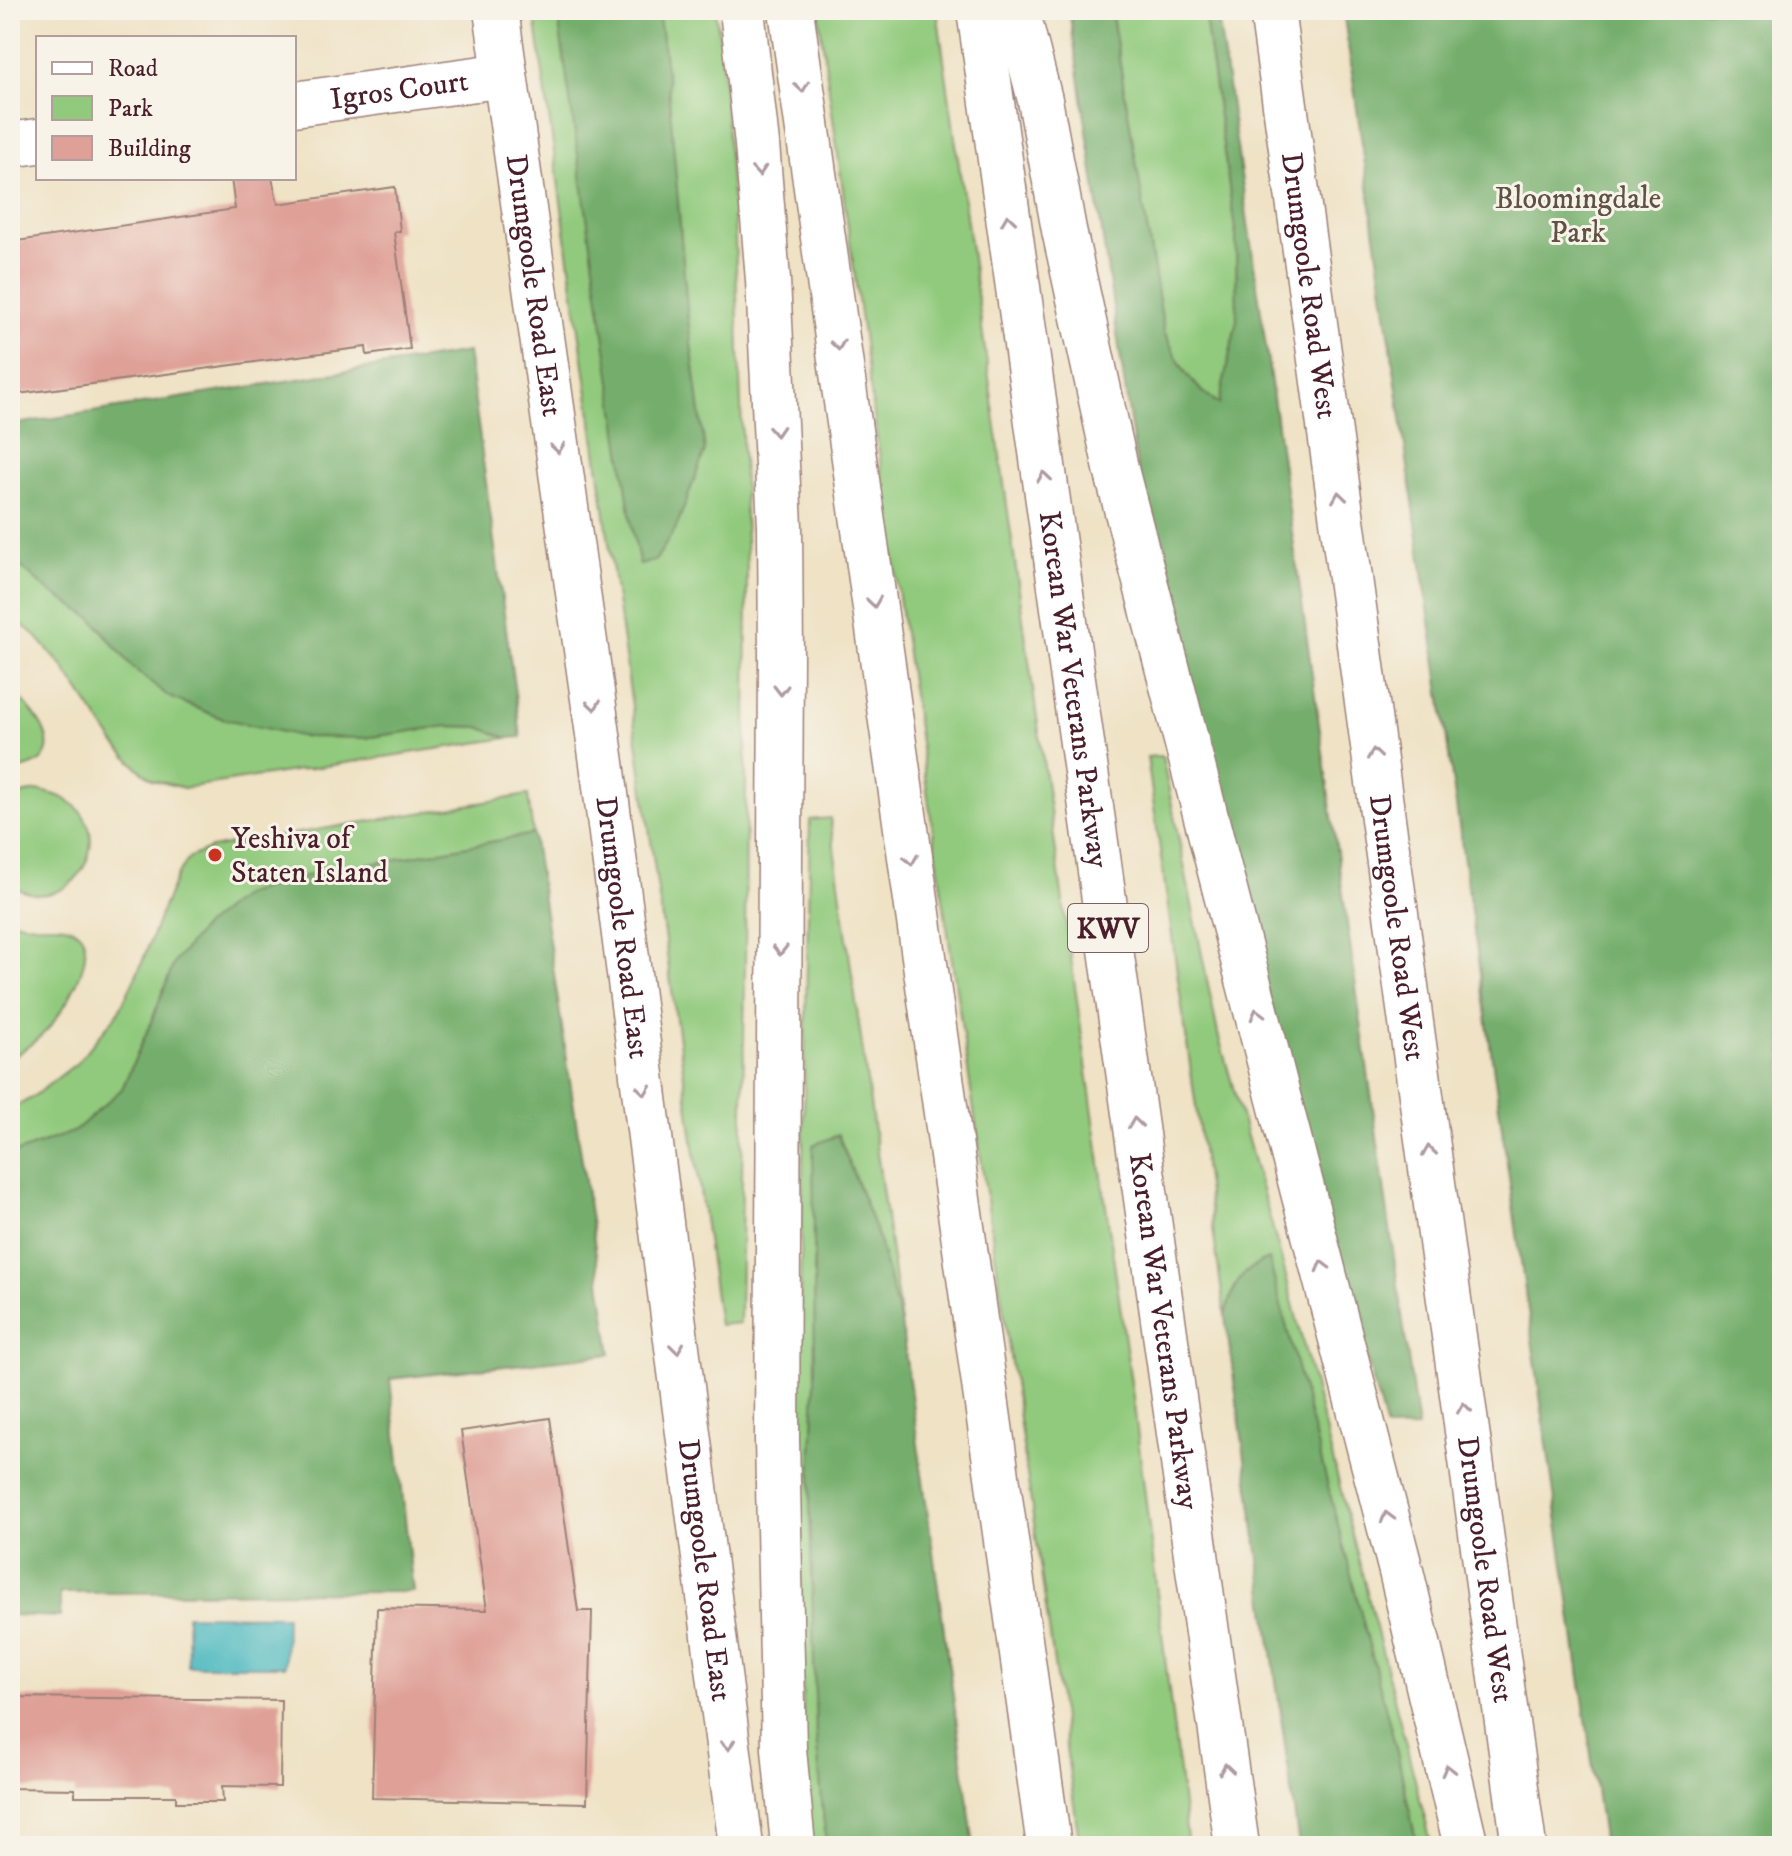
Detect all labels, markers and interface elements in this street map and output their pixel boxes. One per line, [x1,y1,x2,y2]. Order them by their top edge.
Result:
legend [36,36,296,180]
text: Road [108,54,158,84]
street label: Igros Court [328,63,471,119]
one-way arrow [793,80,810,94]
text: Park [108,94,153,124]
text: Building [108,134,191,164]
street label: Drumgoole Road West [1272,150,1345,421]
street label: Drumgoole Road East [497,152,570,419]
one-way arrow [750,165,767,178]
park label: Bloomingdale Park [1495,181,1661,252]
one-way arrow [1000,213,1017,227]
one-way arrow [829,338,846,352]
one-way arrow [767,425,784,438]
one-way arrow [549,441,566,454]
one-way arrow [1036,471,1053,484]
one-way arrow [1331,490,1348,504]
street label: Korean War Veterans Parkway [1030,509,1116,871]
one-way arrow [866,596,883,609]
one-way arrow [772,684,790,697]
one-way arrow [585,698,602,712]
one-way arrow [1366,747,1383,761]
street label: Drumgoole Road West [1360,792,1433,1063]
street label: Drumgoole Road East [586,794,657,1061]
place label: Yeshiva of Staten Island [231,821,388,892]
marker: Yeshiva of Staten Island [206,846,224,864]
one-way arrow [902,853,919,867]
road number: KWV [1068,904,1148,952]
one-way arrow [771,944,789,957]
one-way arrow [1249,1008,1266,1021]
one-way arrow [636,1084,653,1097]
one-way arrow [1127,1116,1144,1130]
one-way arrow [1421,1144,1438,1157]
street label: Korean War Veterans Parkway [1120,1151,1207,1513]
one-way arrow [1315,1259,1332,1273]
one-way arrow [669,1342,686,1355]
one-way arrow [1456,1401,1473,1415]
street label: Drumgoole Road West [1448,1434,1521,1705]
street label: Drumgoole Road East [669,1437,739,1704]
one-way arrow [1380,1511,1397,1525]
one-way arrow [720,1739,737,1752]
one-way arrow [1218,1762,1235,1776]
one-way arrow [1440,1764,1457,1778]

